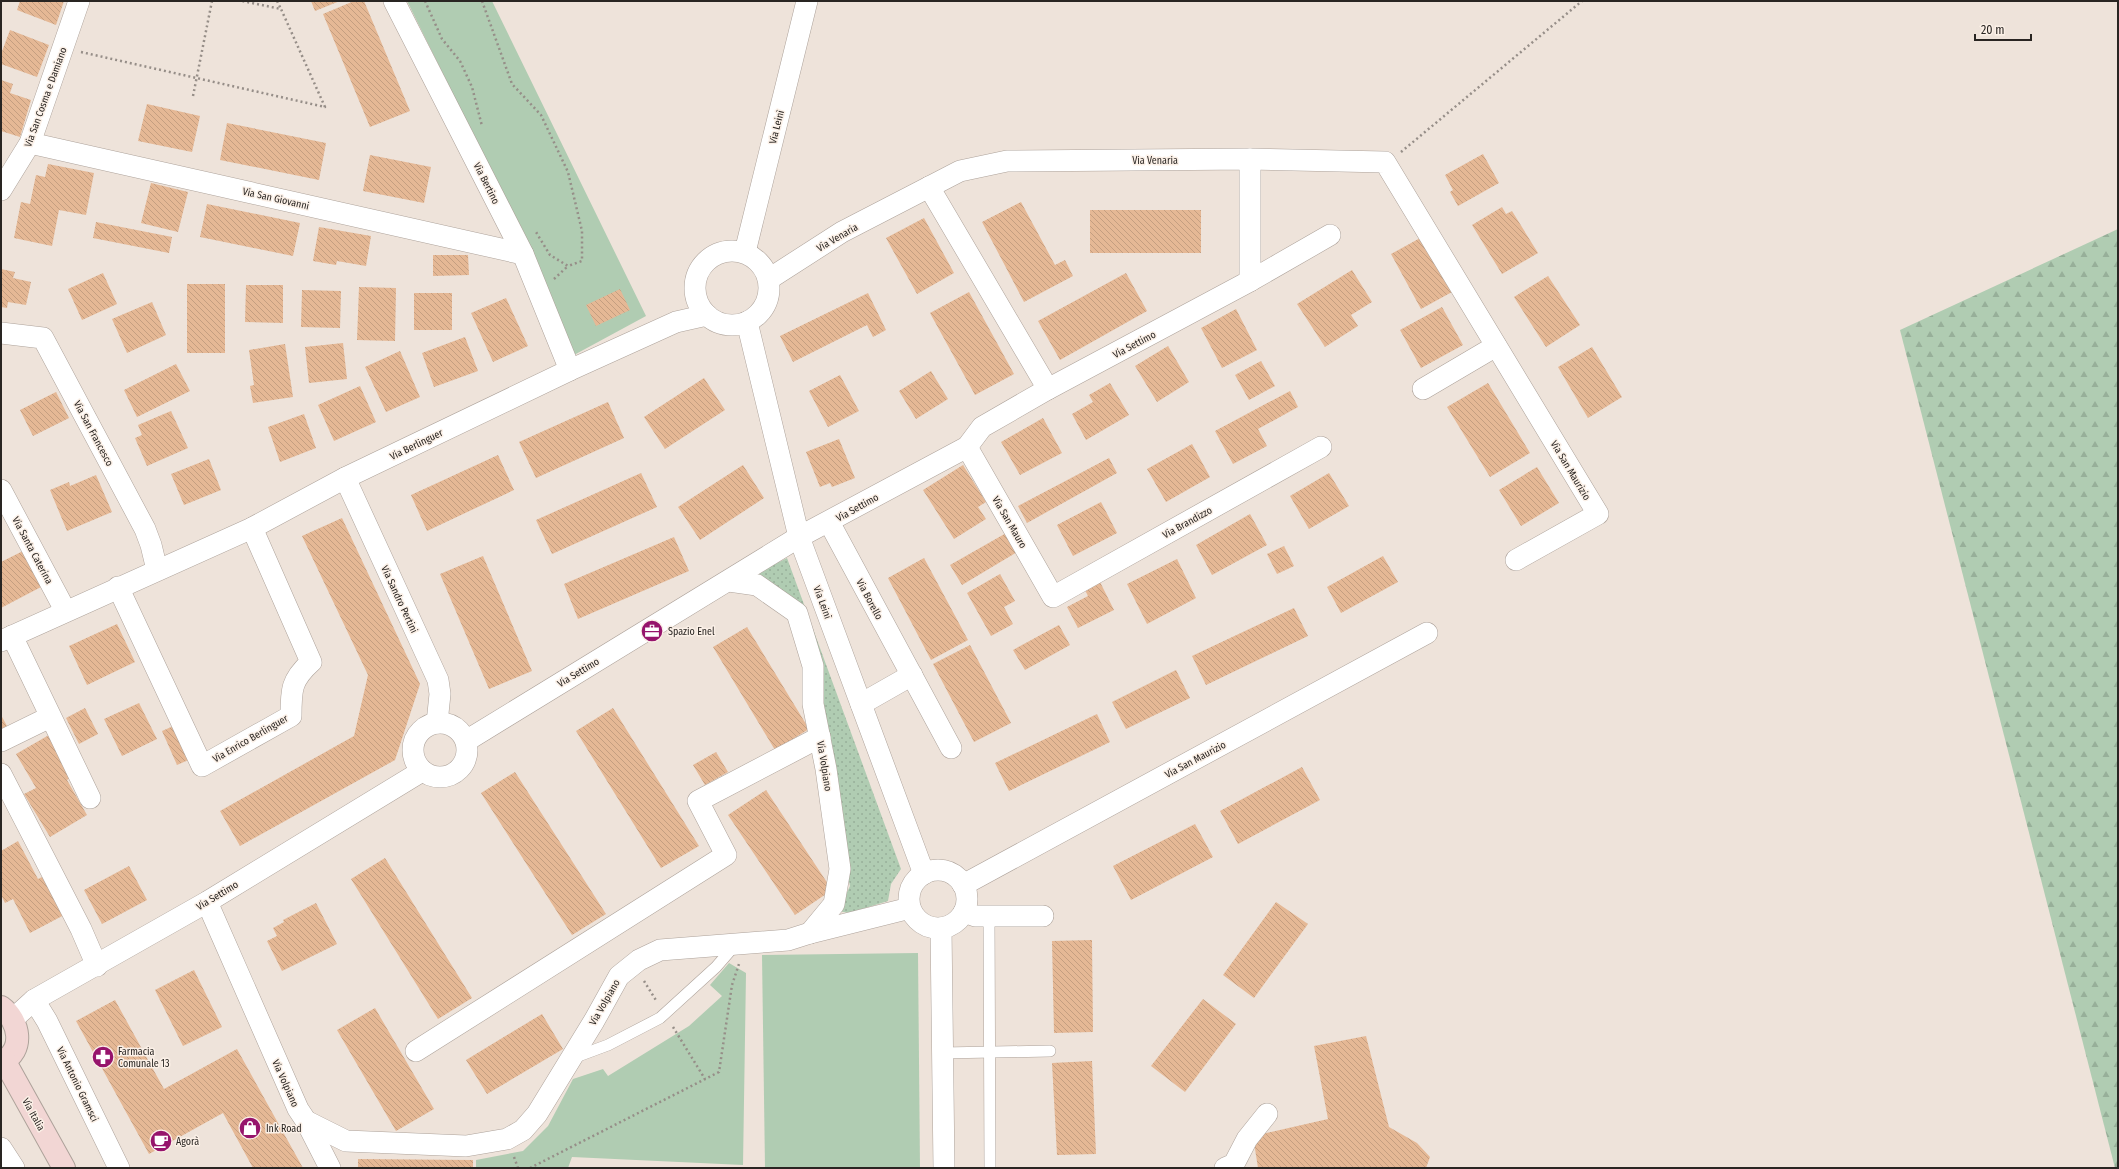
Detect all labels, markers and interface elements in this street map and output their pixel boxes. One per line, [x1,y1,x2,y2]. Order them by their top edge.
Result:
scale bar [1975,16,2031,42]
text: 20 m [1981,23,2005,37]
street label: Via San Cosma e Damiano [22,46,70,149]
street label: Via Leinì [766,108,787,145]
street label: Via Venaria [1132,155,1178,167]
street label: Via Bertino [471,161,502,206]
street label: Via San Giovanni [241,185,310,212]
street label: Via Venaria [815,221,860,254]
street label: Via Settimo [1111,329,1158,361]
street label: Via San Francesco [71,399,115,468]
street label: Via Berlinguer [388,427,445,463]
street label: Via San Maurizio [1548,439,1593,502]
street label: Via Settimo [834,491,881,524]
street label: Via San Mauro [989,494,1029,551]
street label: Via Brandizzo [1161,504,1214,541]
street label: Via Santa Caterina [9,515,55,586]
street label: Via Sandro Pertini [378,564,420,635]
street label: Via Borello [853,577,885,622]
street label: Via Leinì [811,584,835,621]
office icon: Spazio Enel [639,618,665,644]
place label: Spazio Enel [668,626,715,638]
street label: Via Settimo [555,656,602,690]
street label: Via Enrico Berlinguer [211,712,291,765]
street label: Via San Maurizio [1163,739,1228,781]
street label: Via Volpiano [814,740,834,792]
street label: Via Settimo [194,879,241,913]
street label: Via Volpiano [587,977,623,1028]
pharmacy icon: Farmacia Comunale 13 [90,1044,116,1070]
street label: Via Antonio Gramsci [54,1045,100,1124]
place label: Farmacia Comunale 13 [118,1046,170,1070]
street label: Via Volpiano [269,1058,301,1109]
street label: Via Italia [19,1096,47,1133]
shop icon: Ink Road [237,1115,263,1141]
place label: Ink Road [266,1123,302,1135]
cafe icon: Agorà [148,1128,174,1154]
place label: Agorà [176,1136,199,1148]

